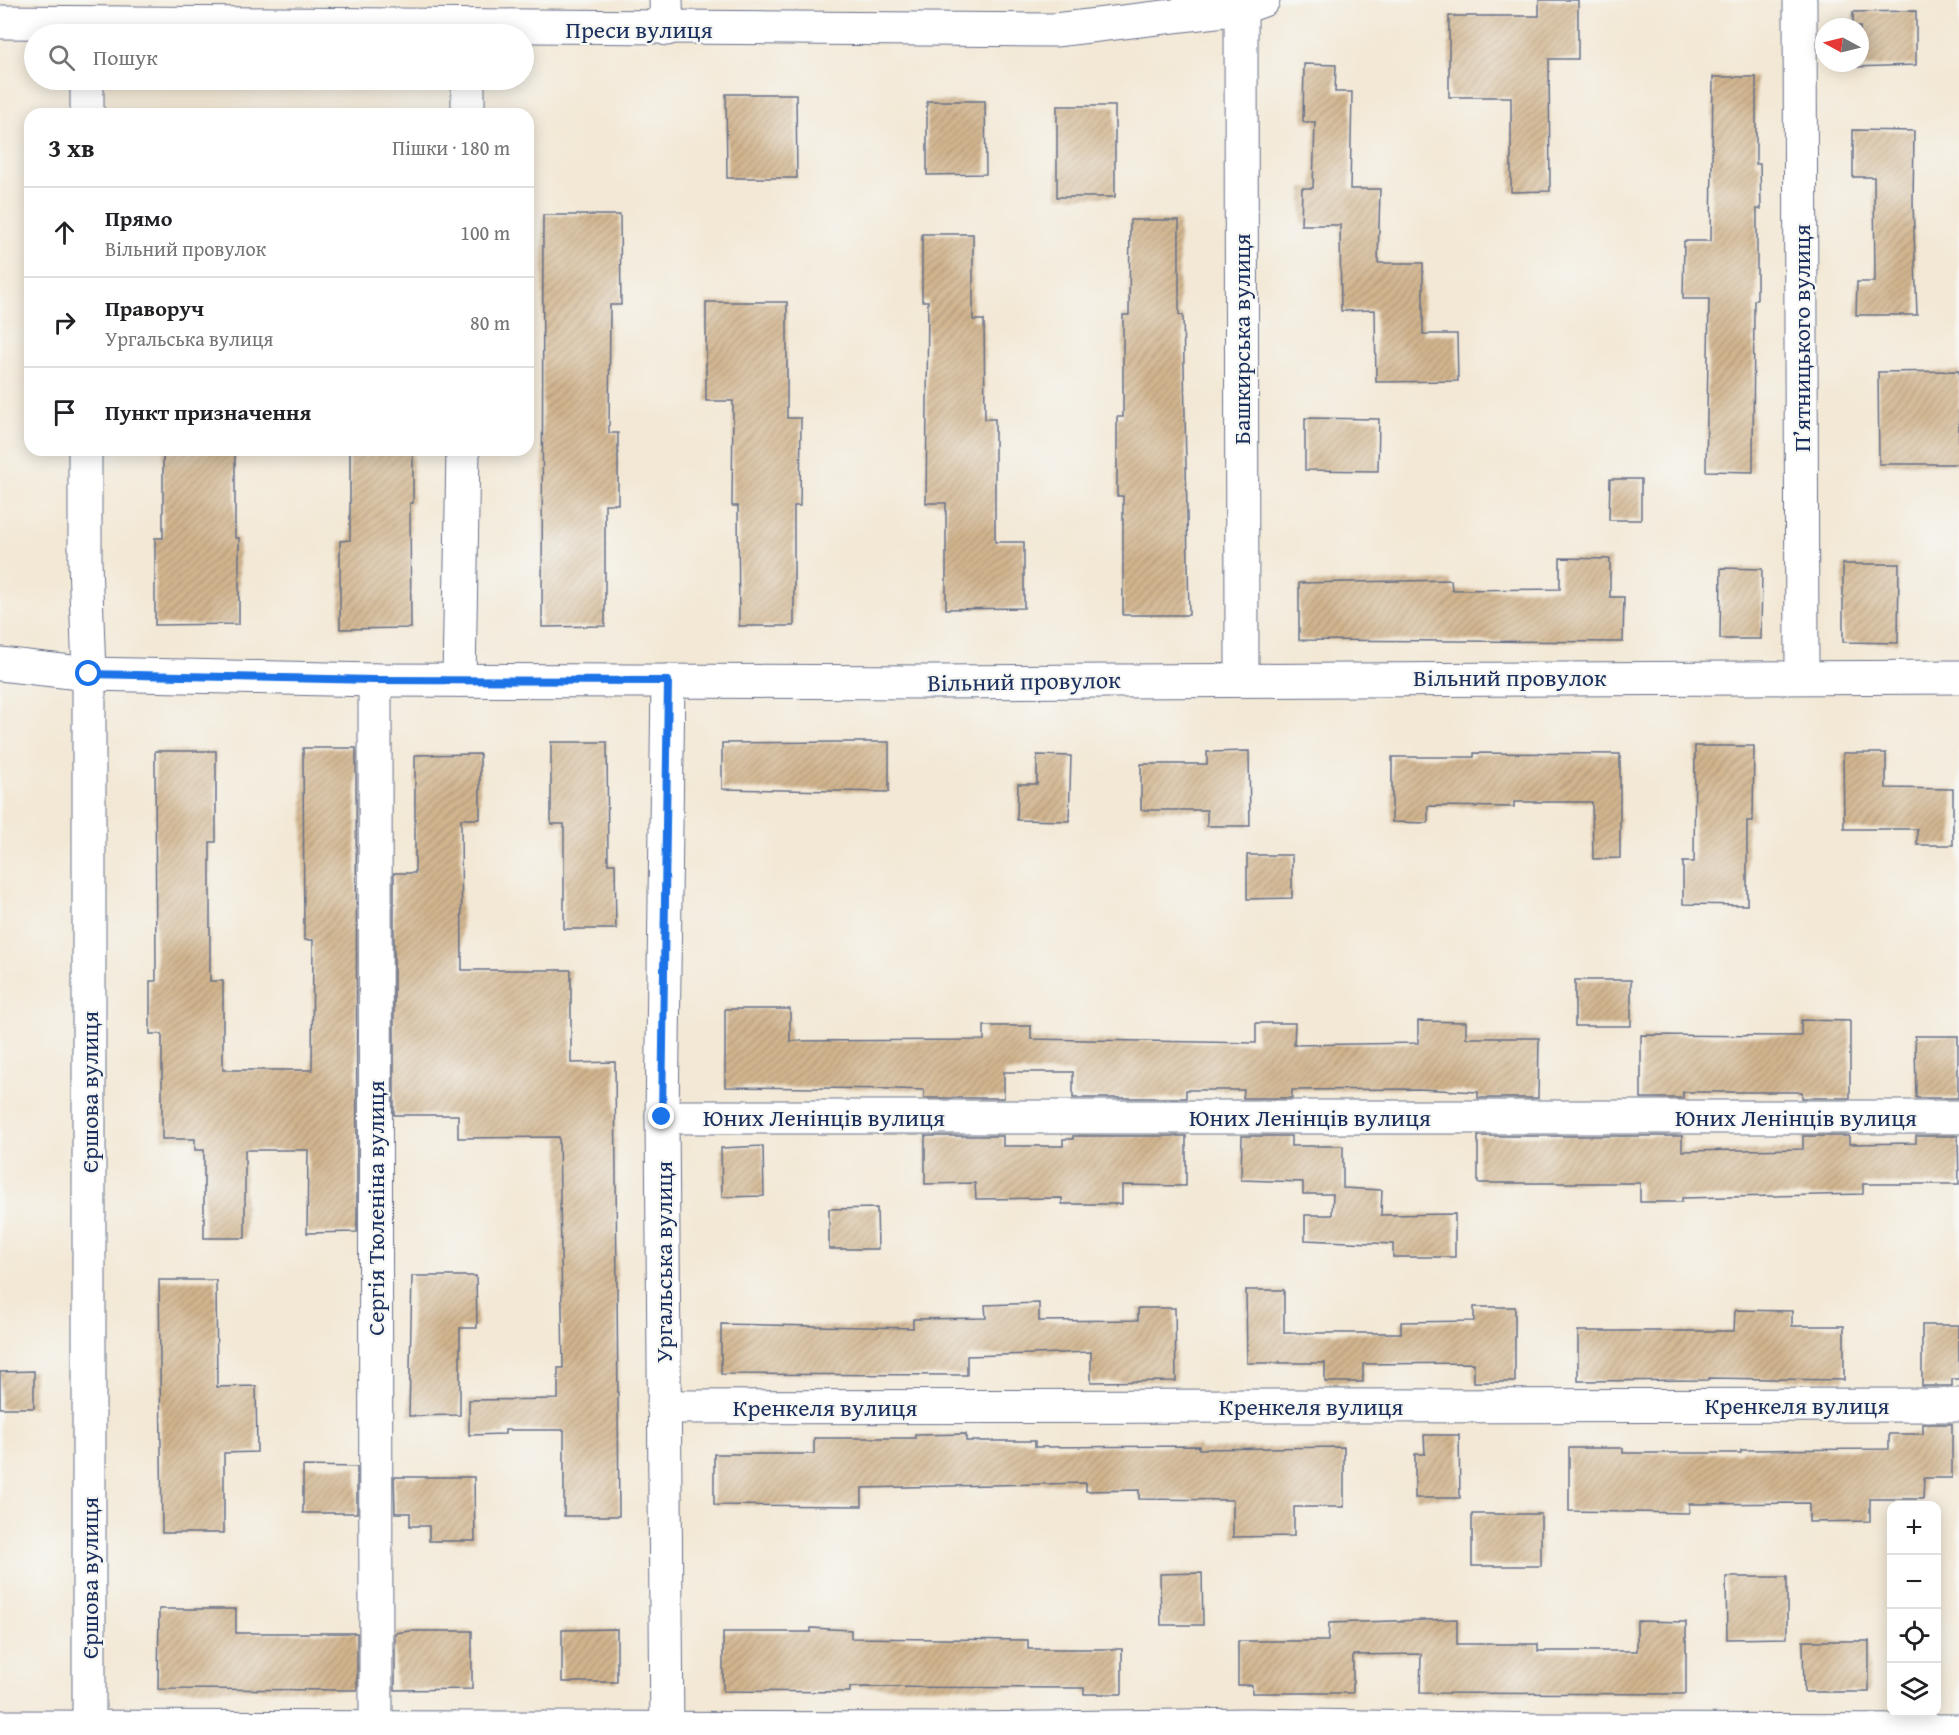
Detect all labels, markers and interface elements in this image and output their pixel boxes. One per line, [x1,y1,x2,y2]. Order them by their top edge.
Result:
street label: Преси вулиця [565,12,713,47]
north arrow [1815,18,1869,72]
search box [24,24,534,90]
icon: search [45,41,78,74]
text: Пошук [93,41,158,73]
text: 3 хв [48,128,95,167]
text: Пішки · 180 m [392,133,510,162]
text: Прямо [105,202,172,234]
icon: ahead [48,216,81,249]
text: 100 m [460,218,510,247]
street label: П’ятницького вулиця [1784,224,1819,452]
street label: Башкирська вулиця [1224,233,1259,445]
text: Вільний провулок [105,234,266,263]
text: Праворуч [105,292,204,324]
icon: right [48,306,81,339]
text: 80 m [470,308,510,337]
text: Ургальська вулиця [105,324,273,353]
icon: arrive [48,396,81,429]
text: Пункт призначення [105,396,311,428]
route start [75,660,101,686]
street label: Вільний провулок [1413,660,1607,695]
street label: Вільний провулок [927,662,1121,700]
street label: Єршова вулиця [72,1011,107,1173]
street label: Сергія Тюленіна вулиця [358,1080,393,1336]
street label: Юних Ленінців вулиця [703,1100,945,1135]
street label: Юних Ленінців вулиця [1189,1100,1431,1135]
street label: Юних Ленінців вулиця [1675,1100,1917,1135]
route end [648,1103,674,1129]
street label: Ургальська вулиця [646,1161,681,1363]
street label: Кренкеля вулиця [1705,1388,1889,1423]
street label: Кренкеля вулиця [1219,1389,1403,1424]
street label: Кренкеля вулиця [733,1390,917,1425]
street label: Єршова вулиця [72,1497,107,1659]
map controls [1887,1501,1941,1717]
button: + [1887,1501,1941,1555]
button: − [1887,1555,1941,1609]
button: locate [1887,1609,1941,1663]
button: layers [1887,1663,1941,1717]

